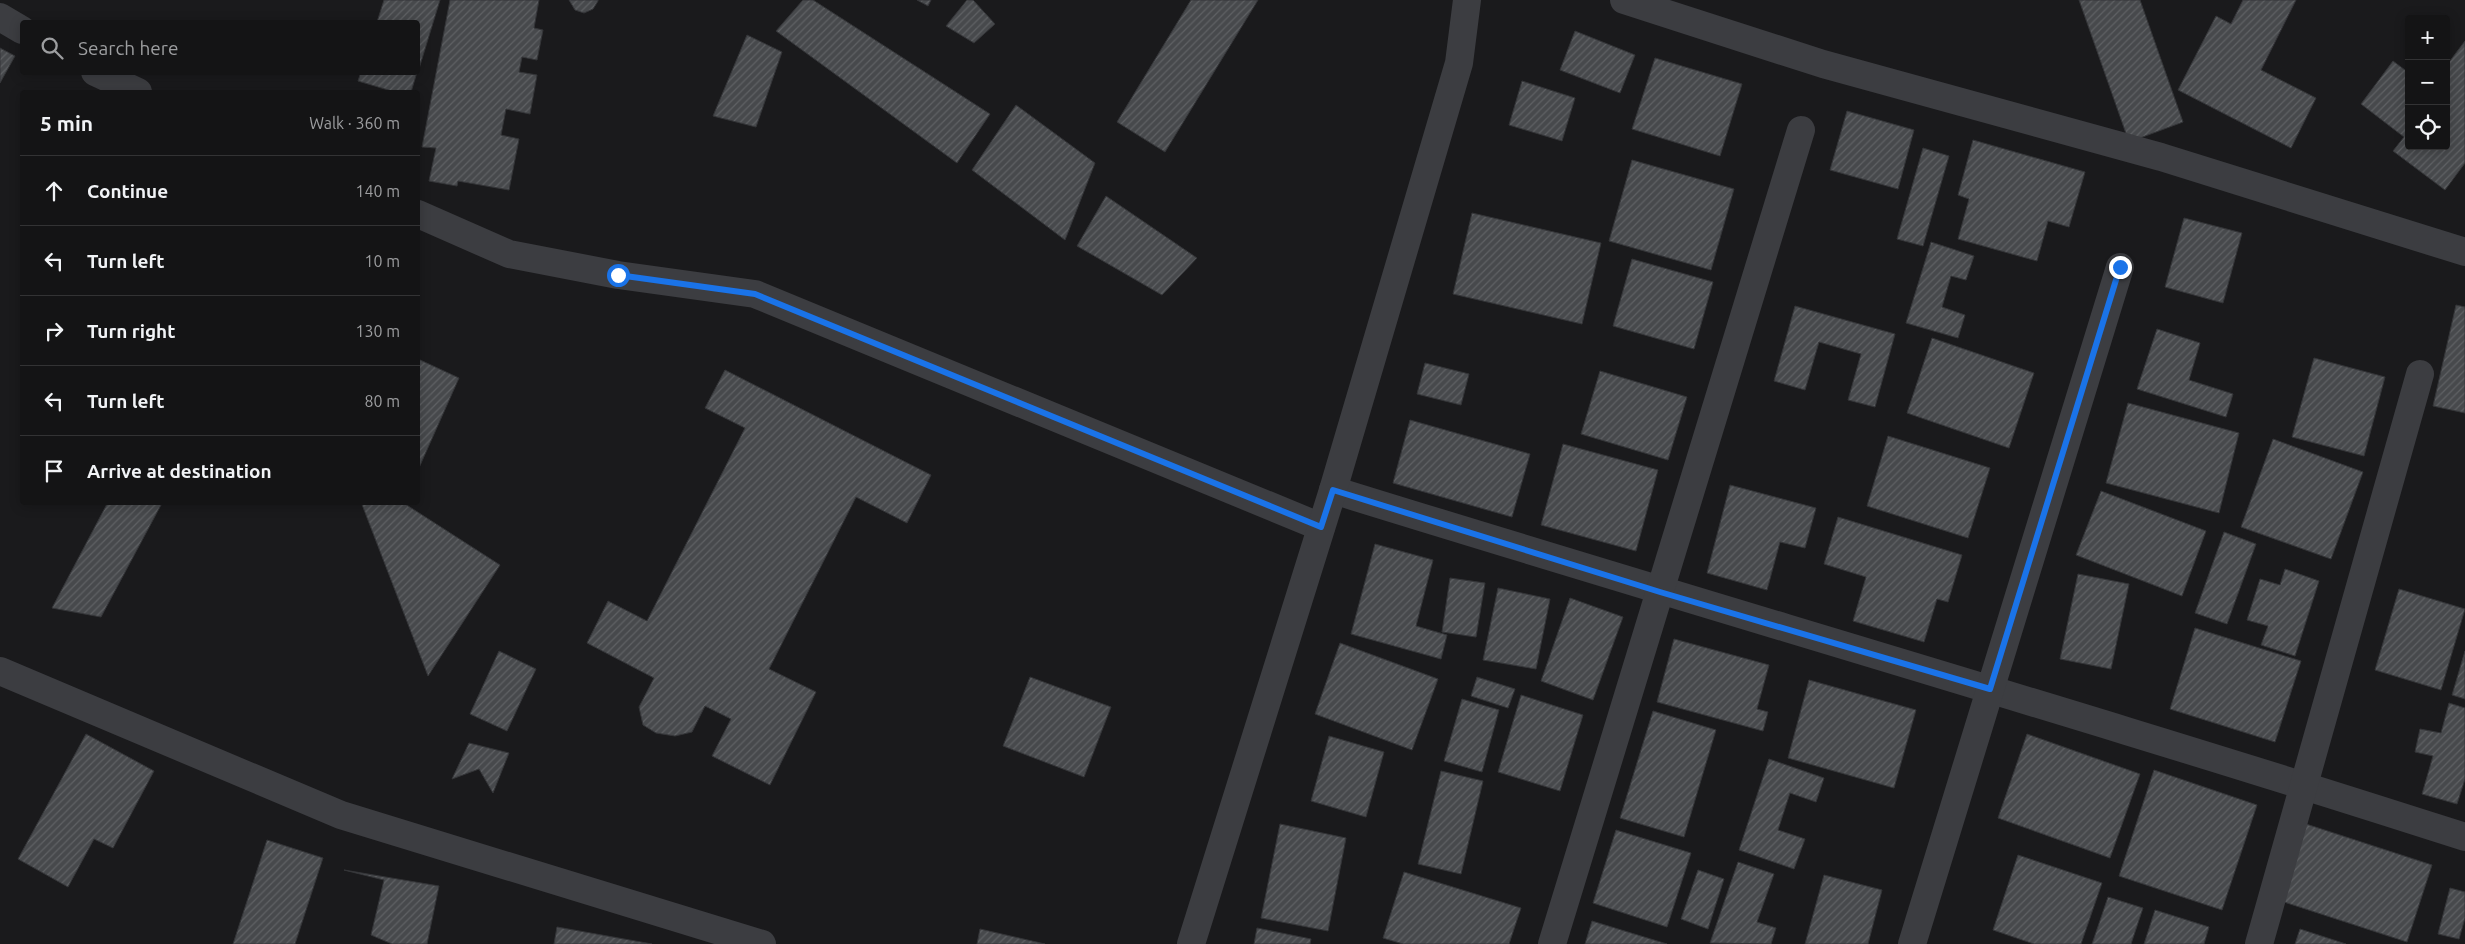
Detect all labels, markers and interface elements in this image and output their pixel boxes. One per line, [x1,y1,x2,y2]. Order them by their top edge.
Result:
map controls [2405,15,2450,150]
button: + [2405,15,2450,60]
search box [20,20,420,75]
icon: search [38,34,66,62]
text: Search here [78,37,178,59]
button: − [2405,60,2450,105]
button: locate [2405,105,2450,150]
text: 5 min [40,111,93,135]
text: Walk · 360 m [309,114,400,132]
icon: ahead [40,177,68,205]
text: Continue [87,180,168,202]
text: 140 m [355,182,400,200]
icon: left [40,247,68,275]
text: Turn left [87,250,165,272]
text: 10 m [364,252,400,270]
route end [2109,256,2132,279]
route start [607,264,630,287]
icon: right [40,317,68,345]
text: Turn right [87,320,175,342]
text: 130 m [355,322,400,340]
icon: left [40,387,68,415]
text: Turn left [87,390,165,412]
text: 80 m [364,392,400,410]
icon: arrive [40,457,68,485]
text: Arrive at destination [87,460,272,482]

